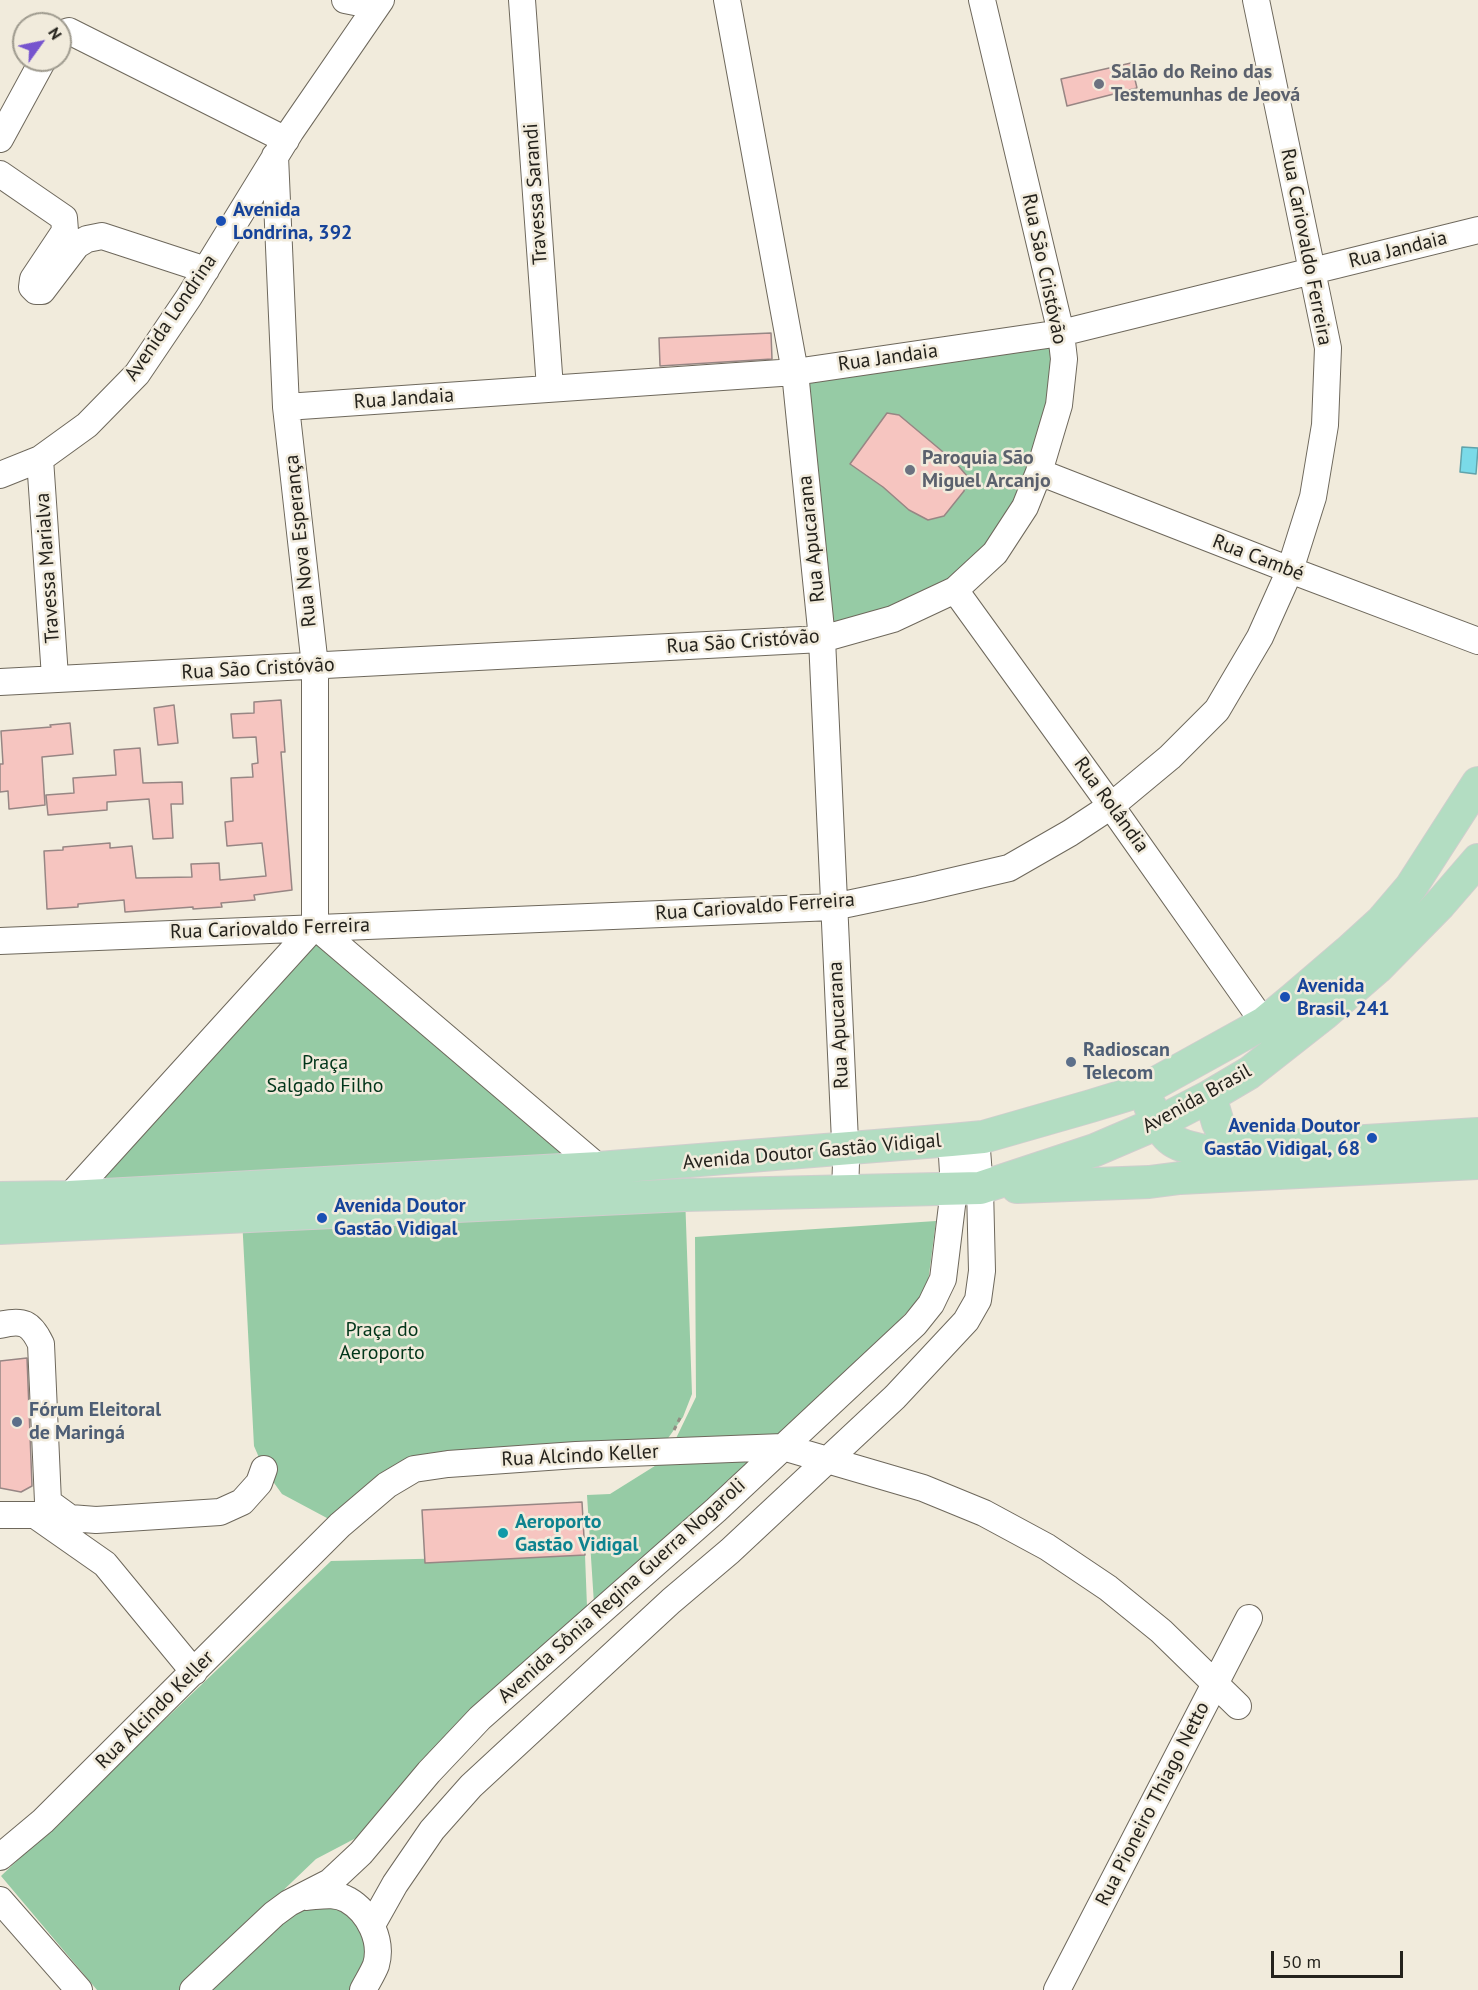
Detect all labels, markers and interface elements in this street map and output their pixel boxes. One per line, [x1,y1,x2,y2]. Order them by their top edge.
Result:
north arrow [12,12,72,72]
text: N [44,23,67,43]
place label: Salão do Reino das Testemunhas de Jeová [1111,60,1300,107]
marker: Salão do Reino das Testemunhas de Jeová [1092,77,1106,91]
street label: Travessa Sarandi [519,122,553,266]
street label: Rua Cariovaldo Ferreira [1275,147,1337,347]
street label: Rua São Cristóvão [1016,192,1072,346]
place label: Avenida Londrina, 392 [233,198,352,245]
marker: Avenida Londrina, 392 [214,214,228,228]
street label: Rua Jandaia [1346,226,1450,274]
street label: Avenida Londrina [120,250,222,386]
street label: Rua Jandaia [837,339,939,377]
street label: Rua Jandaia [353,384,455,414]
place label: Paroquia São Miguel Arcanjo [922,446,1051,493]
street label: Rua Nova Esperança [280,454,322,628]
marker: Paroquia São Miguel Arcanjo [903,463,917,477]
street label: Rua Apucarana [793,474,831,604]
street label: Travessa Marialva [31,492,65,644]
street label: Rua Cambé [1209,530,1307,586]
street label: Rua São Cristóvão [666,625,820,659]
street label: Rua São Cristóvão [181,653,335,685]
street label: Rua Rolândia [1068,753,1154,857]
street label: Rua Cariovaldo Ferreira [654,888,856,926]
street label: Rua Cariovaldo Ferreira [170,914,370,944]
street label: Rua Apucarana [824,961,854,1089]
place label: Avenida Brasil, 241 [1297,974,1390,1021]
marker: Avenida Brasil, 241 [1278,990,1292,1004]
place label: Radioscan Telecom [1083,1038,1170,1085]
park label: Praça Salgado Filho [266,1051,384,1098]
marker: Radioscan Telecom [1064,1055,1078,1069]
street label: Avenida Brasil [1138,1059,1256,1139]
place label: Avenida Doutor Gastão Vidigal, 68 [1204,1114,1360,1161]
street label: Avenida Doutor Gastão Vidigal [682,1129,942,1175]
marker: Avenida Doutor Gastão Vidigal, 68 [1365,1131,1379,1145]
place label: Avenida Doutor Gastão Vidigal [334,1194,466,1241]
marker: Avenida Doutor Gastão Vidigal [315,1211,329,1225]
park label: Praça do Aeroporto [339,1318,425,1365]
place label: Fórum Eleitoral de Maringá [29,1398,161,1445]
marker: Fórum Eleitoral de Maringá [10,1415,24,1429]
street label: Rua Alcindo Keller [501,1440,659,1472]
street label: Avenida Sônia Regina Guerra Nogaroli [493,1473,751,1709]
place label: Aeroporto Gastão Vidigal [515,1510,638,1557]
marker: Aeroporto Gastão Vidigal [496,1526,510,1540]
street label: Rua Alcindo Keller [91,1646,219,1774]
street label: Rua Pioneiro Thiago Netto [1091,1698,1215,1910]
scale bar [1274,1939,1406,1977]
text: 50 m [1282,1950,1321,1973]

